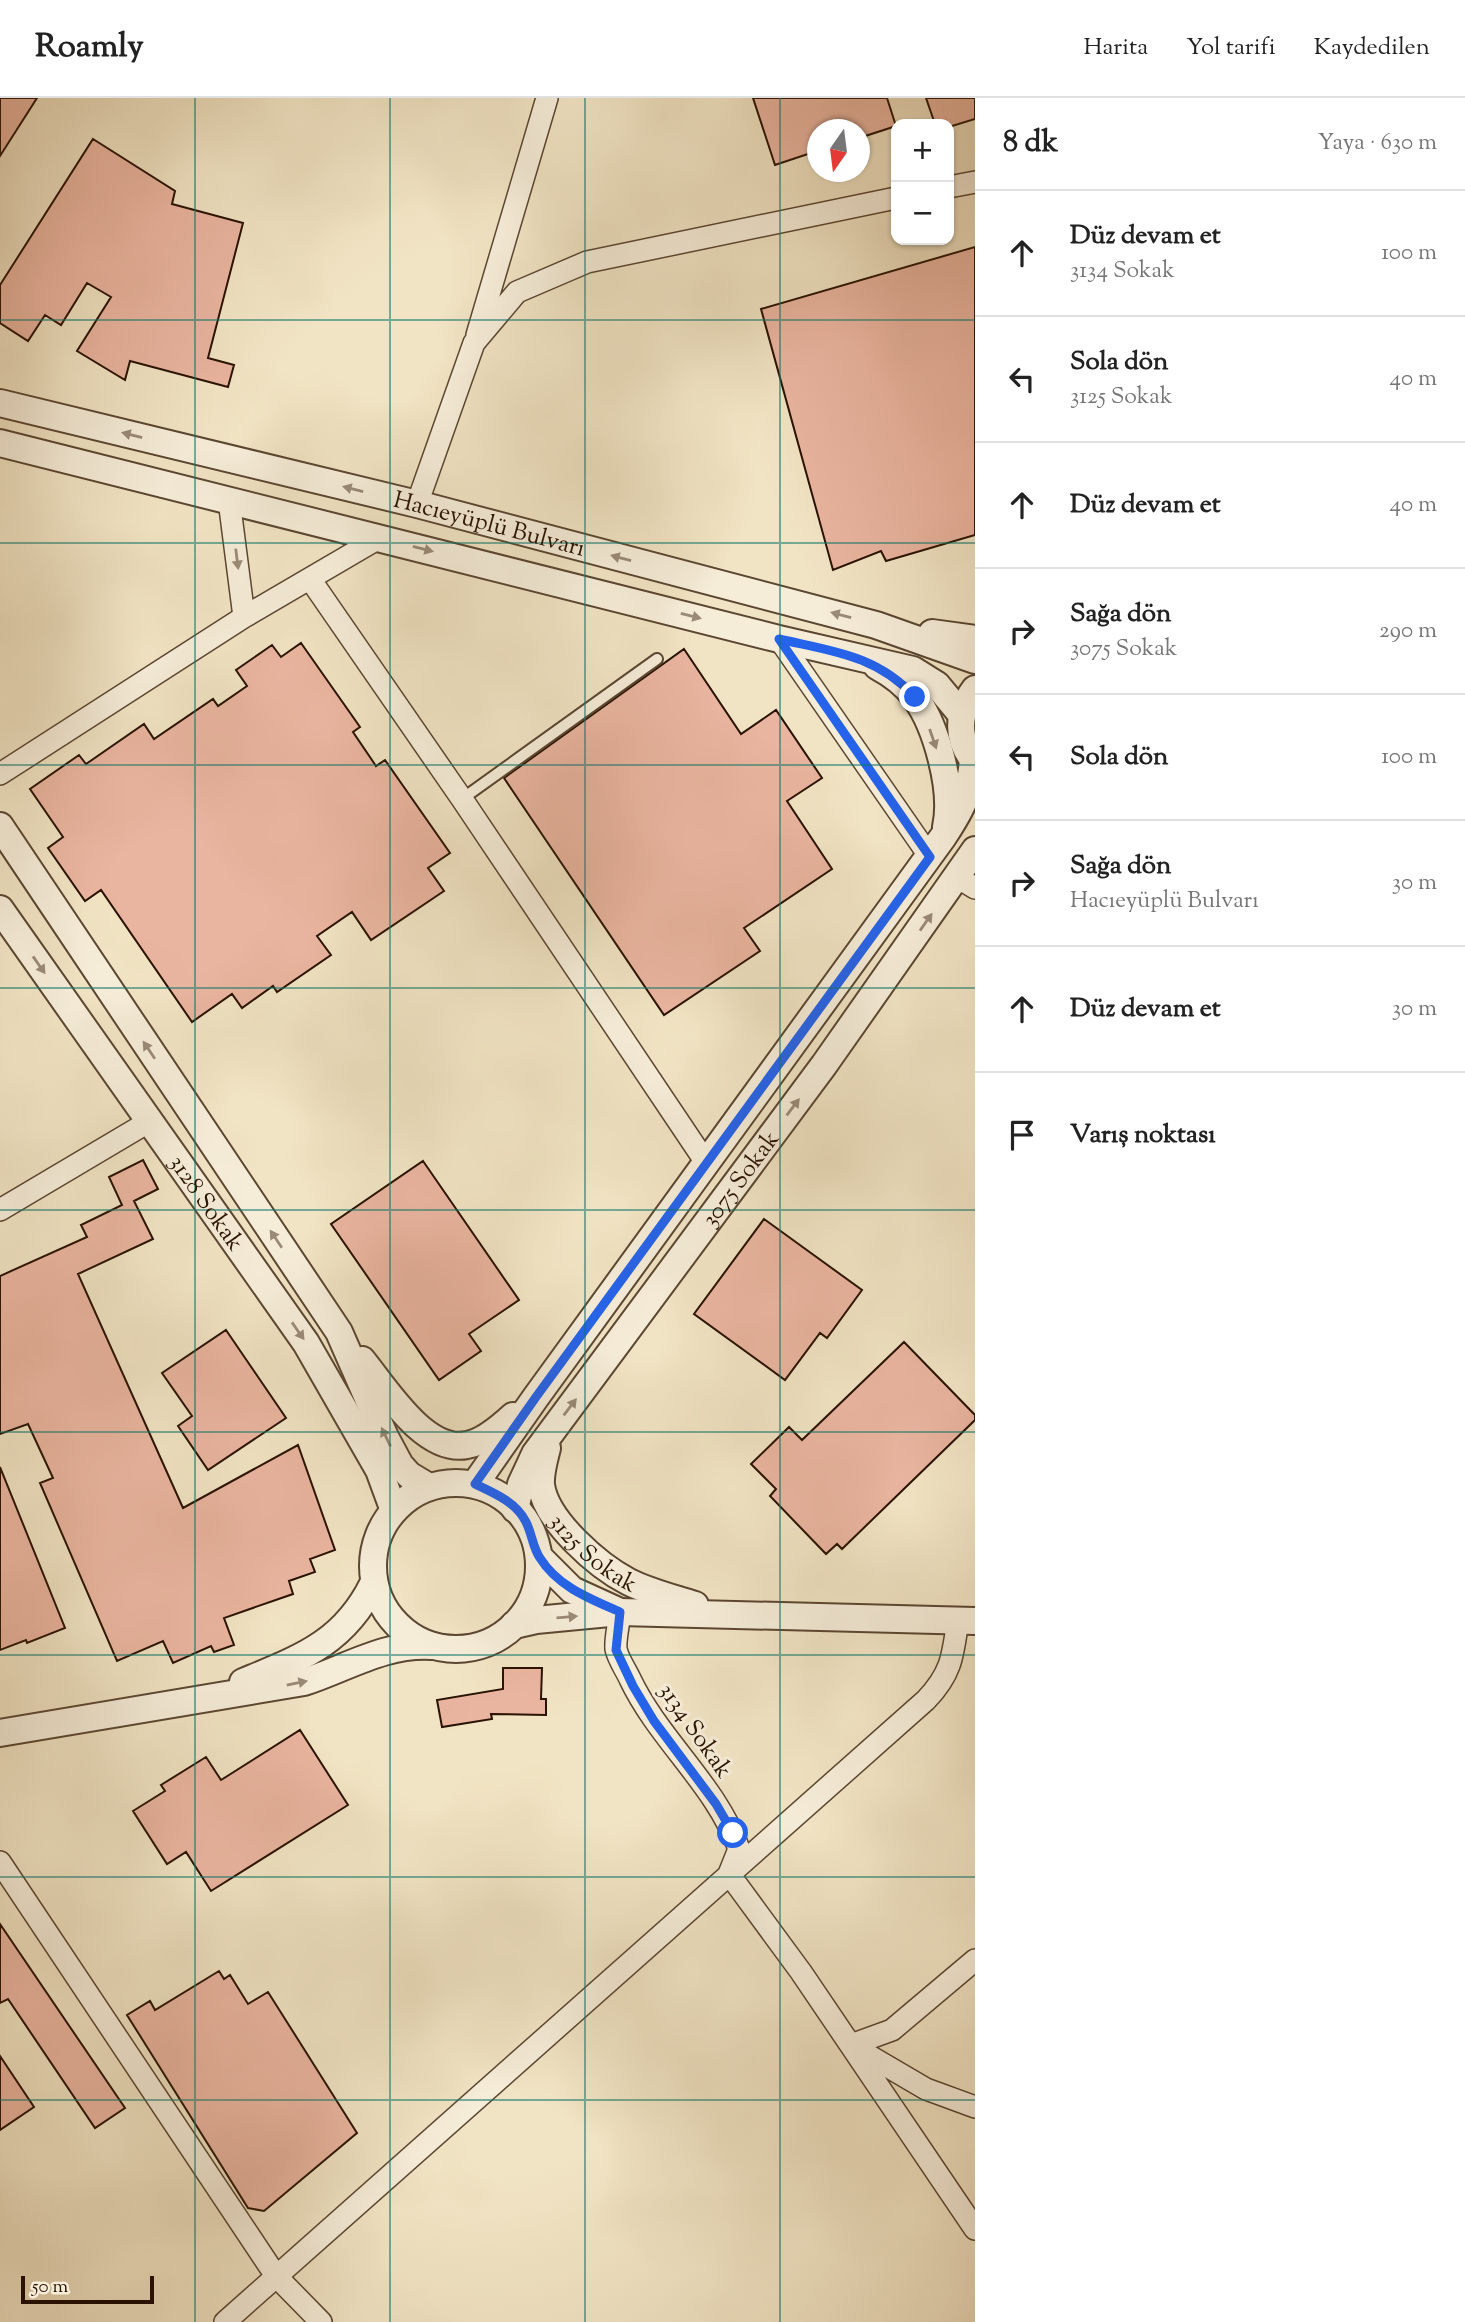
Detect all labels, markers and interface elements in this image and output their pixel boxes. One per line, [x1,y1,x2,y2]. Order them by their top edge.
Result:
text: Roamly [35,24,144,72]
text: Harita [1084,31,1148,65]
text: Yol tarifi [1186,31,1276,65]
text: Kaydedilen [1314,31,1430,65]
north arrow [807,119,870,182]
map controls [891,119,954,245]
button: + [891,119,954,182]
text: 8 dk [1003,122,1058,165]
text: Yaya · 630 m [1318,127,1437,160]
button: − [891,182,954,245]
text: Düz devam et [1070,218,1221,255]
icon: ahead [1003,234,1041,272]
text: 100 m [1381,237,1437,270]
text: 3134 Sokak [1070,255,1175,288]
text: Sola dön [1070,344,1168,381]
icon: left [1003,360,1041,398]
text: 40 m [1390,363,1437,396]
text: 3125 Sokak [1070,381,1173,414]
one-way arrow [121,429,143,440]
one-way arrow [342,483,364,494]
street label: Hacıeyüplü Bulvarı [390,484,589,567]
icon: ahead [1003,486,1041,524]
text: Düz devam et [1070,487,1221,524]
text: 40 m [1390,489,1437,522]
one-way arrow [412,544,434,555]
one-way arrow [231,548,242,570]
one-way arrow [609,552,631,563]
text: Sağa dön [1070,596,1171,633]
one-way arrow [830,610,851,620]
one-way arrow [680,611,702,622]
icon: right [1003,612,1041,650]
text: 290 m [1379,615,1437,648]
text: 3075 Sokak [1070,633,1177,666]
route end [899,681,930,712]
one-way arrow [928,728,939,749]
icon: left [1003,738,1041,776]
text: Sola dön [1070,739,1168,776]
text: 100 m [1381,741,1437,774]
text: Sağa dön [1070,848,1171,885]
icon: right [1003,864,1041,902]
text: 30 m [1392,867,1437,900]
text: Hacıeyüplü Bulvarı [1070,885,1259,918]
one-way arrow [919,913,933,931]
one-way arrow [32,956,46,974]
icon: ahead [1003,990,1041,1028]
text: Düz devam et [1070,991,1221,1028]
text: 30 m [1392,993,1437,1026]
one-way arrow [143,1040,156,1060]
one-way arrow [786,1098,800,1116]
icon: arrive [1003,1116,1041,1154]
text: Varış noktası [1070,1117,1216,1154]
street label: 3075 Sokak [694,1125,788,1235]
street label: 3128 Sokak [159,1148,251,1259]
one-way arrow [270,1229,283,1249]
one-way arrow [291,1322,305,1340]
one-way arrow [563,1398,577,1416]
one-way arrow [380,1427,392,1447]
street label: 3125 Sokak [539,1508,642,1602]
one-way arrow [556,1611,578,1622]
one-way arrow [286,1677,308,1688]
street label: 3134 Sokak [649,1677,740,1786]
route start [717,1817,748,1848]
scale bar [21,2273,154,2305]
text: 50 m [32,2274,68,2301]

